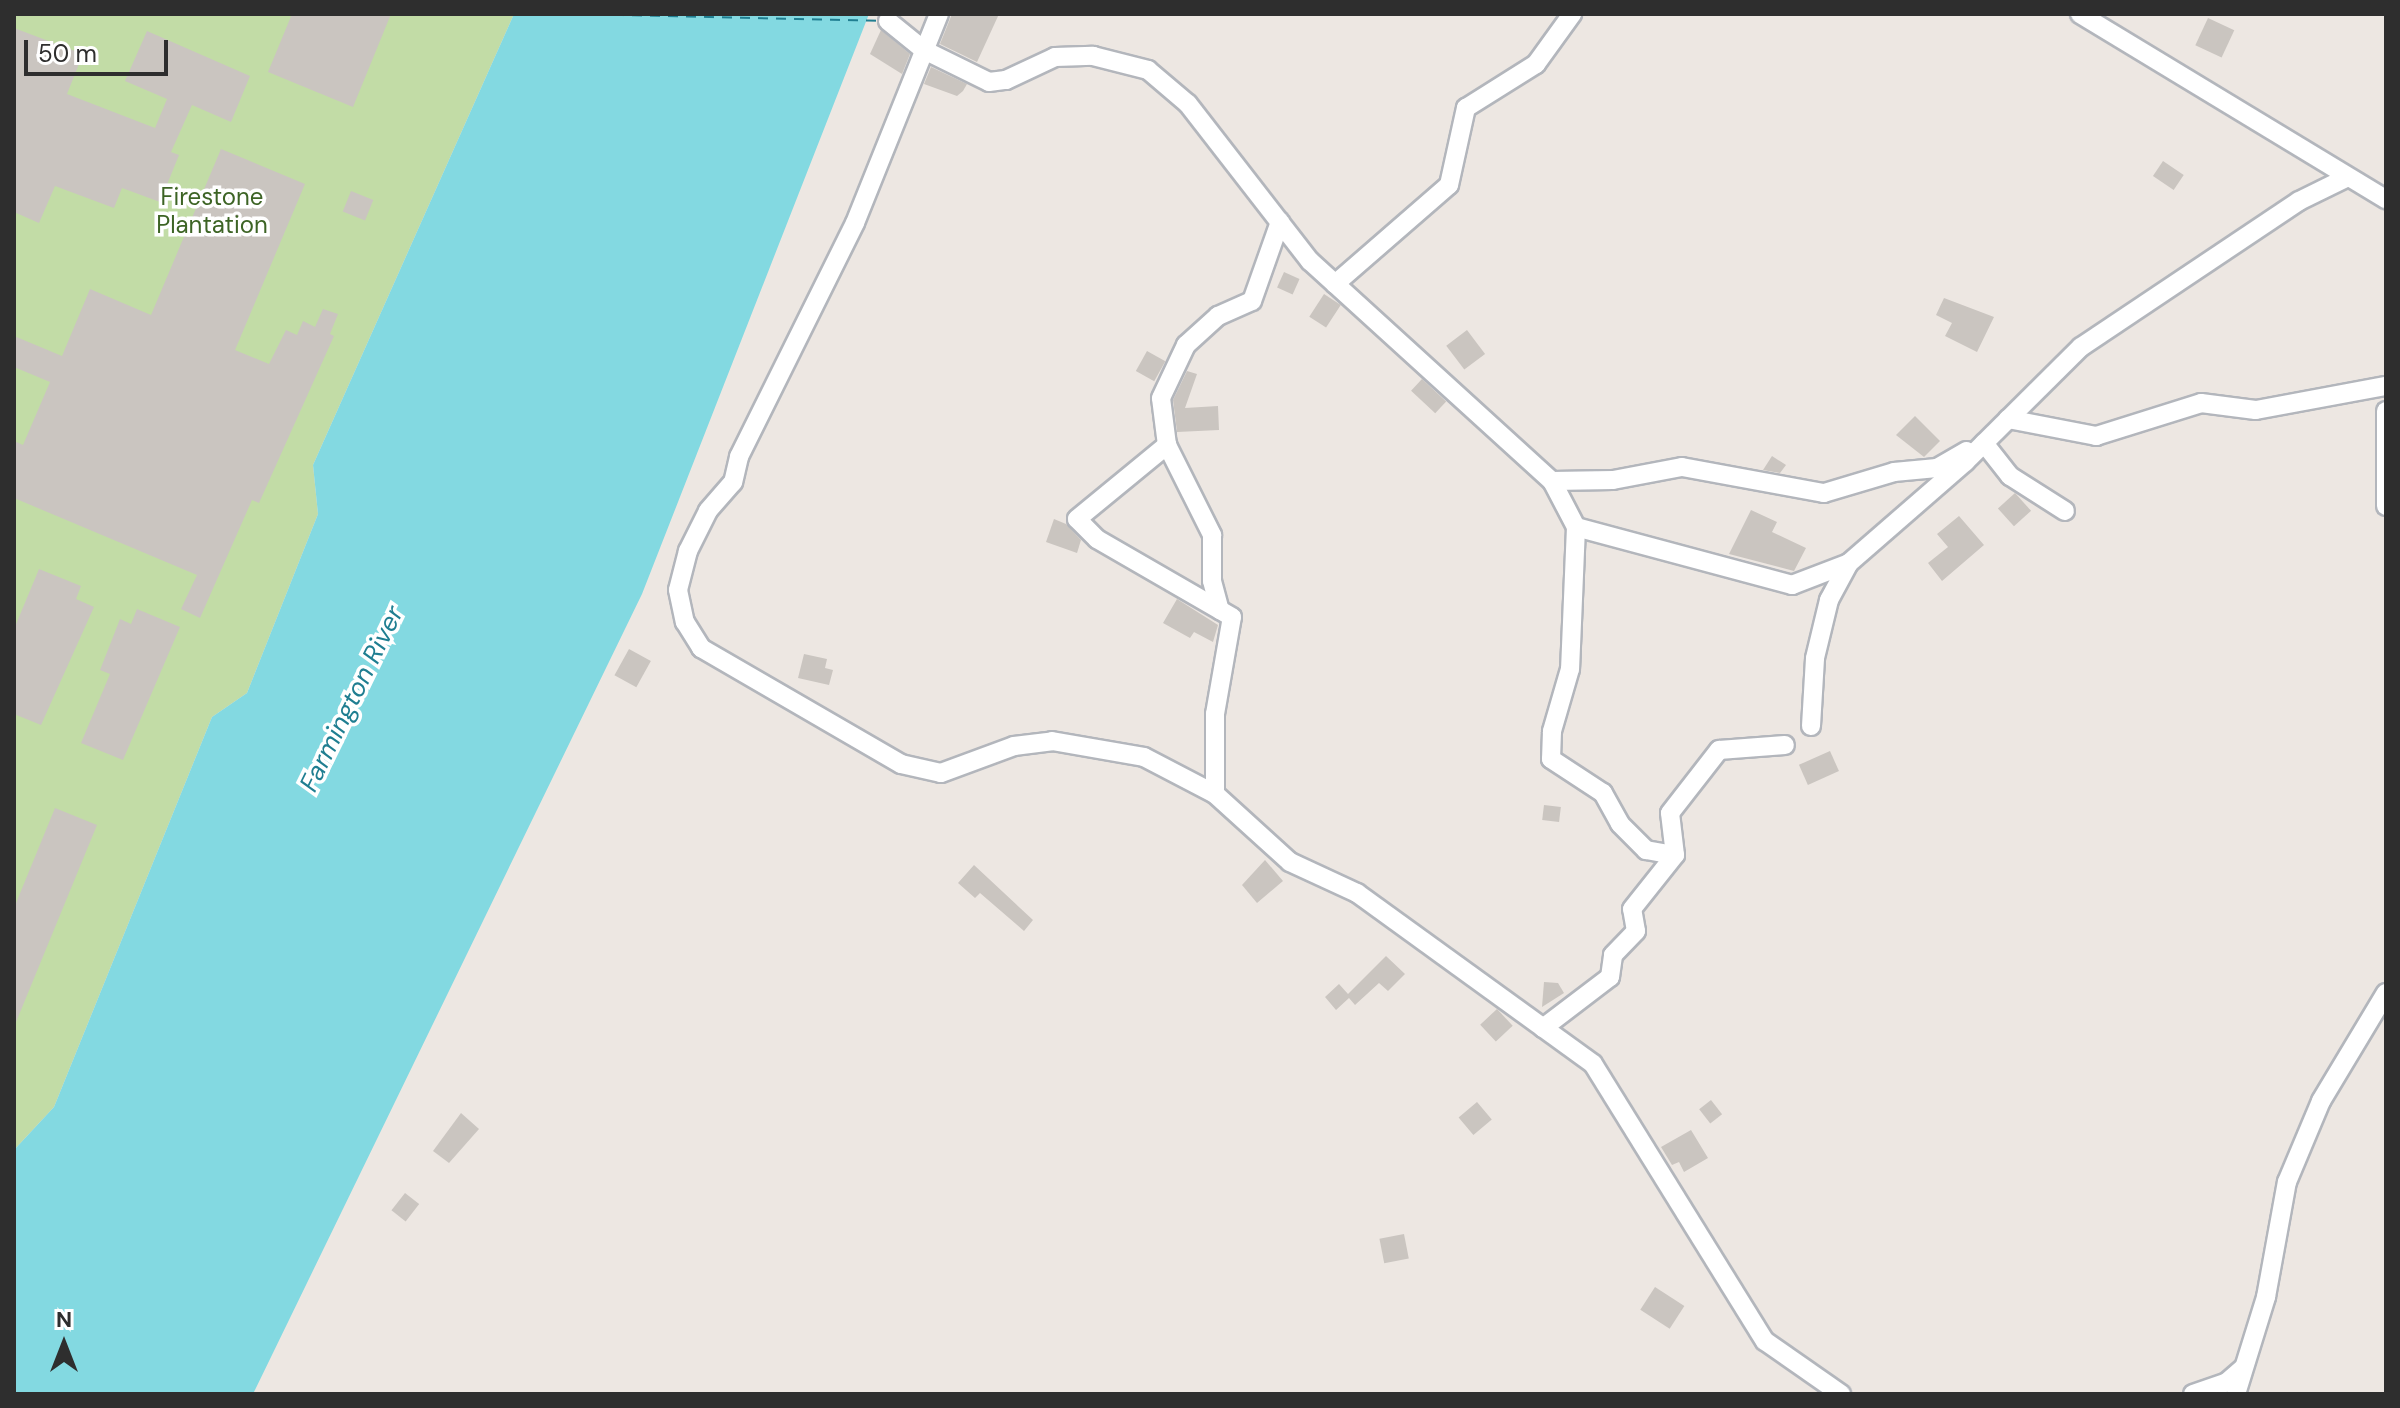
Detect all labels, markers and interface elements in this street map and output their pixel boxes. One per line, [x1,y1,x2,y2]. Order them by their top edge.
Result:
scale bar [28,24,172,74]
text: 50 m [38,38,97,69]
park label: Firestone Plantation [156,183,268,239]
water label: Farmington River [294,601,410,797]
north arrow [24,1304,104,1384]
text: N [56,1305,72,1334]

